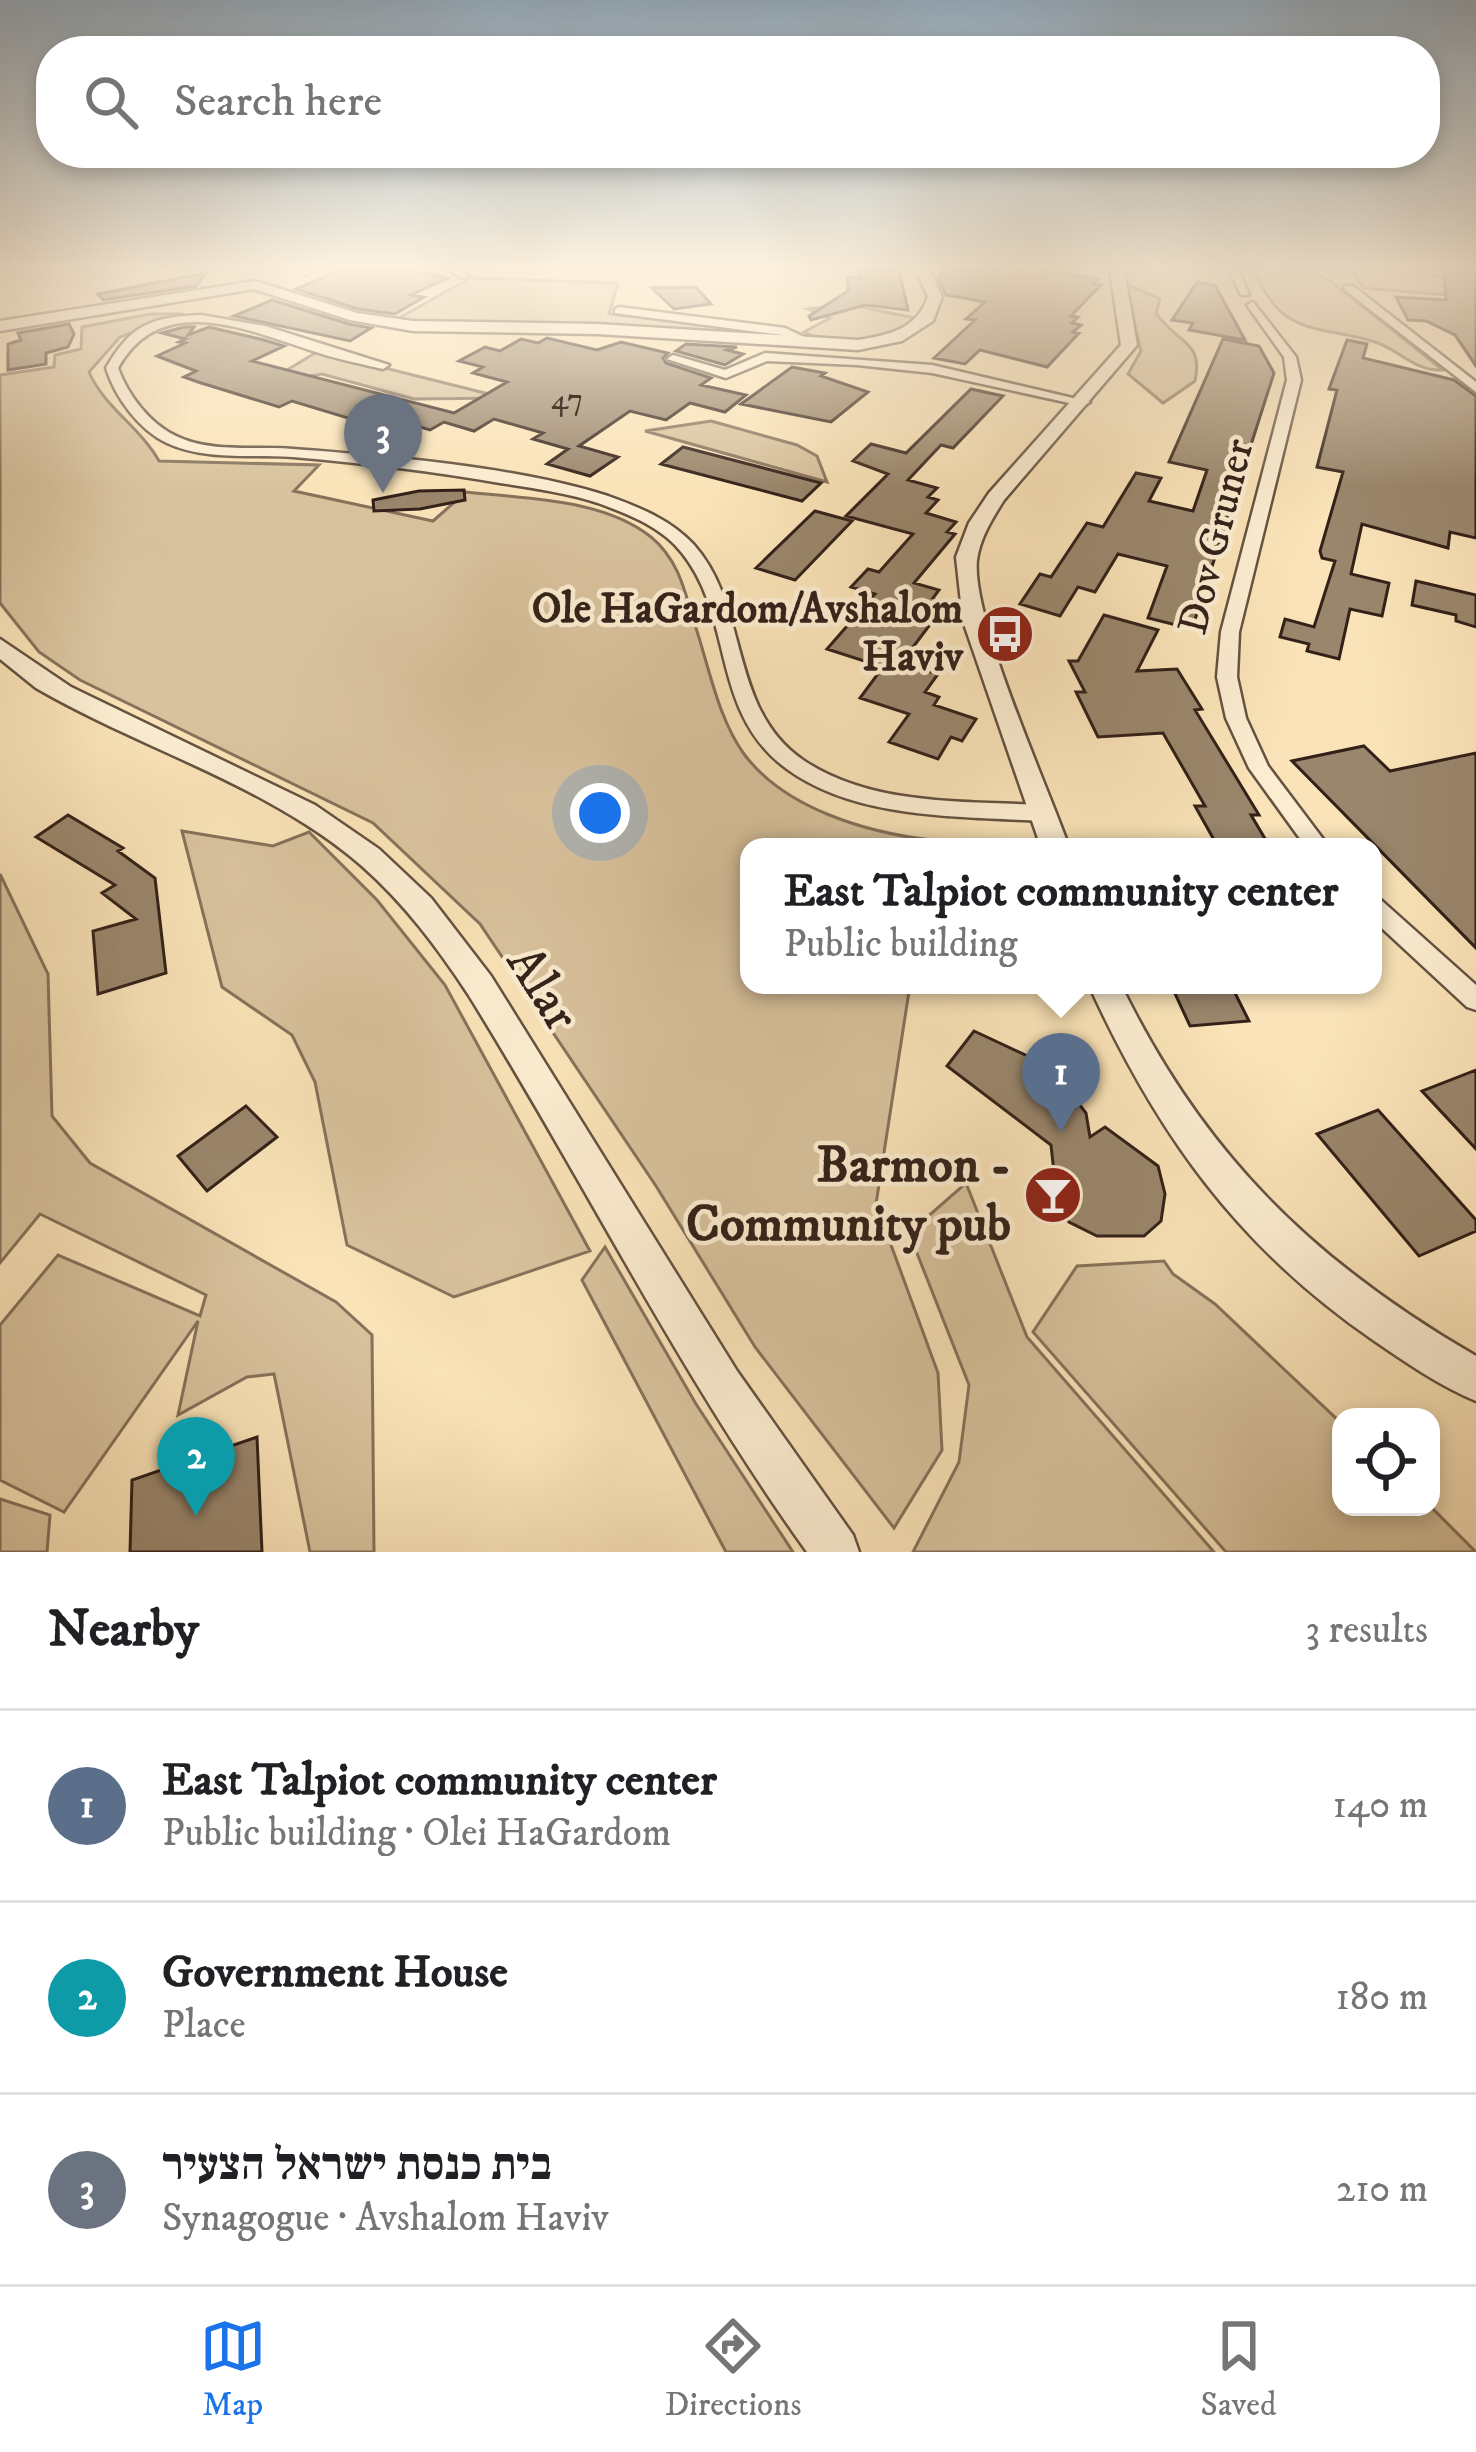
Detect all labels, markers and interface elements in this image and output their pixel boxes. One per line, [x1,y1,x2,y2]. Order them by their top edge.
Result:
search box [36,36,1440,168]
icon: search [78,69,144,135]
text: Search here [174,74,382,130]
house number: 47 [551,382,583,419]
pin: 3 [344,394,422,493]
street label: Dov Gruner [1168,434,1266,640]
place label: Ole HaGardom/Avshalom Haviv [532,584,965,684]
bus stop icon: Ole HaGardom/Avshalom Haviv [974,603,1036,665]
your location [570,783,630,843]
popup [740,838,1382,994]
text: East Talpiot community center [784,864,1338,920]
text: Public building [784,920,1018,969]
street label: Alar [491,935,593,1043]
pin: 1 [1022,1033,1100,1132]
place label: Barmon - Community pub [686,1134,1011,1257]
bar icon: Barmon - Community pub [1022,1164,1084,1226]
map controls [1332,1408,1440,1516]
button: locate [1332,1408,1440,1516]
pin: 2 [157,1417,235,1516]
text: Nearby [48,1598,199,1662]
text: 3 results [1305,1606,1428,1655]
text: East Talpiot community center [162,1753,717,1809]
text: 1 [80,1781,94,1830]
text: 140 m [1333,1781,1428,1830]
text: Public building · Olei HaGardom [162,1809,671,1858]
text: Government House [162,1945,508,2001]
text: 2 [77,1973,97,2022]
text: 180 m [1336,1973,1428,2022]
text: Place [162,2001,246,2050]
text: בית כנסת ישראל הצעיר [162,2138,552,2194]
text: 3 [80,2165,94,2214]
text: 210 m [1336,2165,1428,2214]
text: Synagogue · Avshalom Haviv [162,2194,609,2243]
tab: Map [200,2313,266,2426]
tab: Directions [665,2313,801,2426]
tab: Saved [1201,2313,1276,2426]

